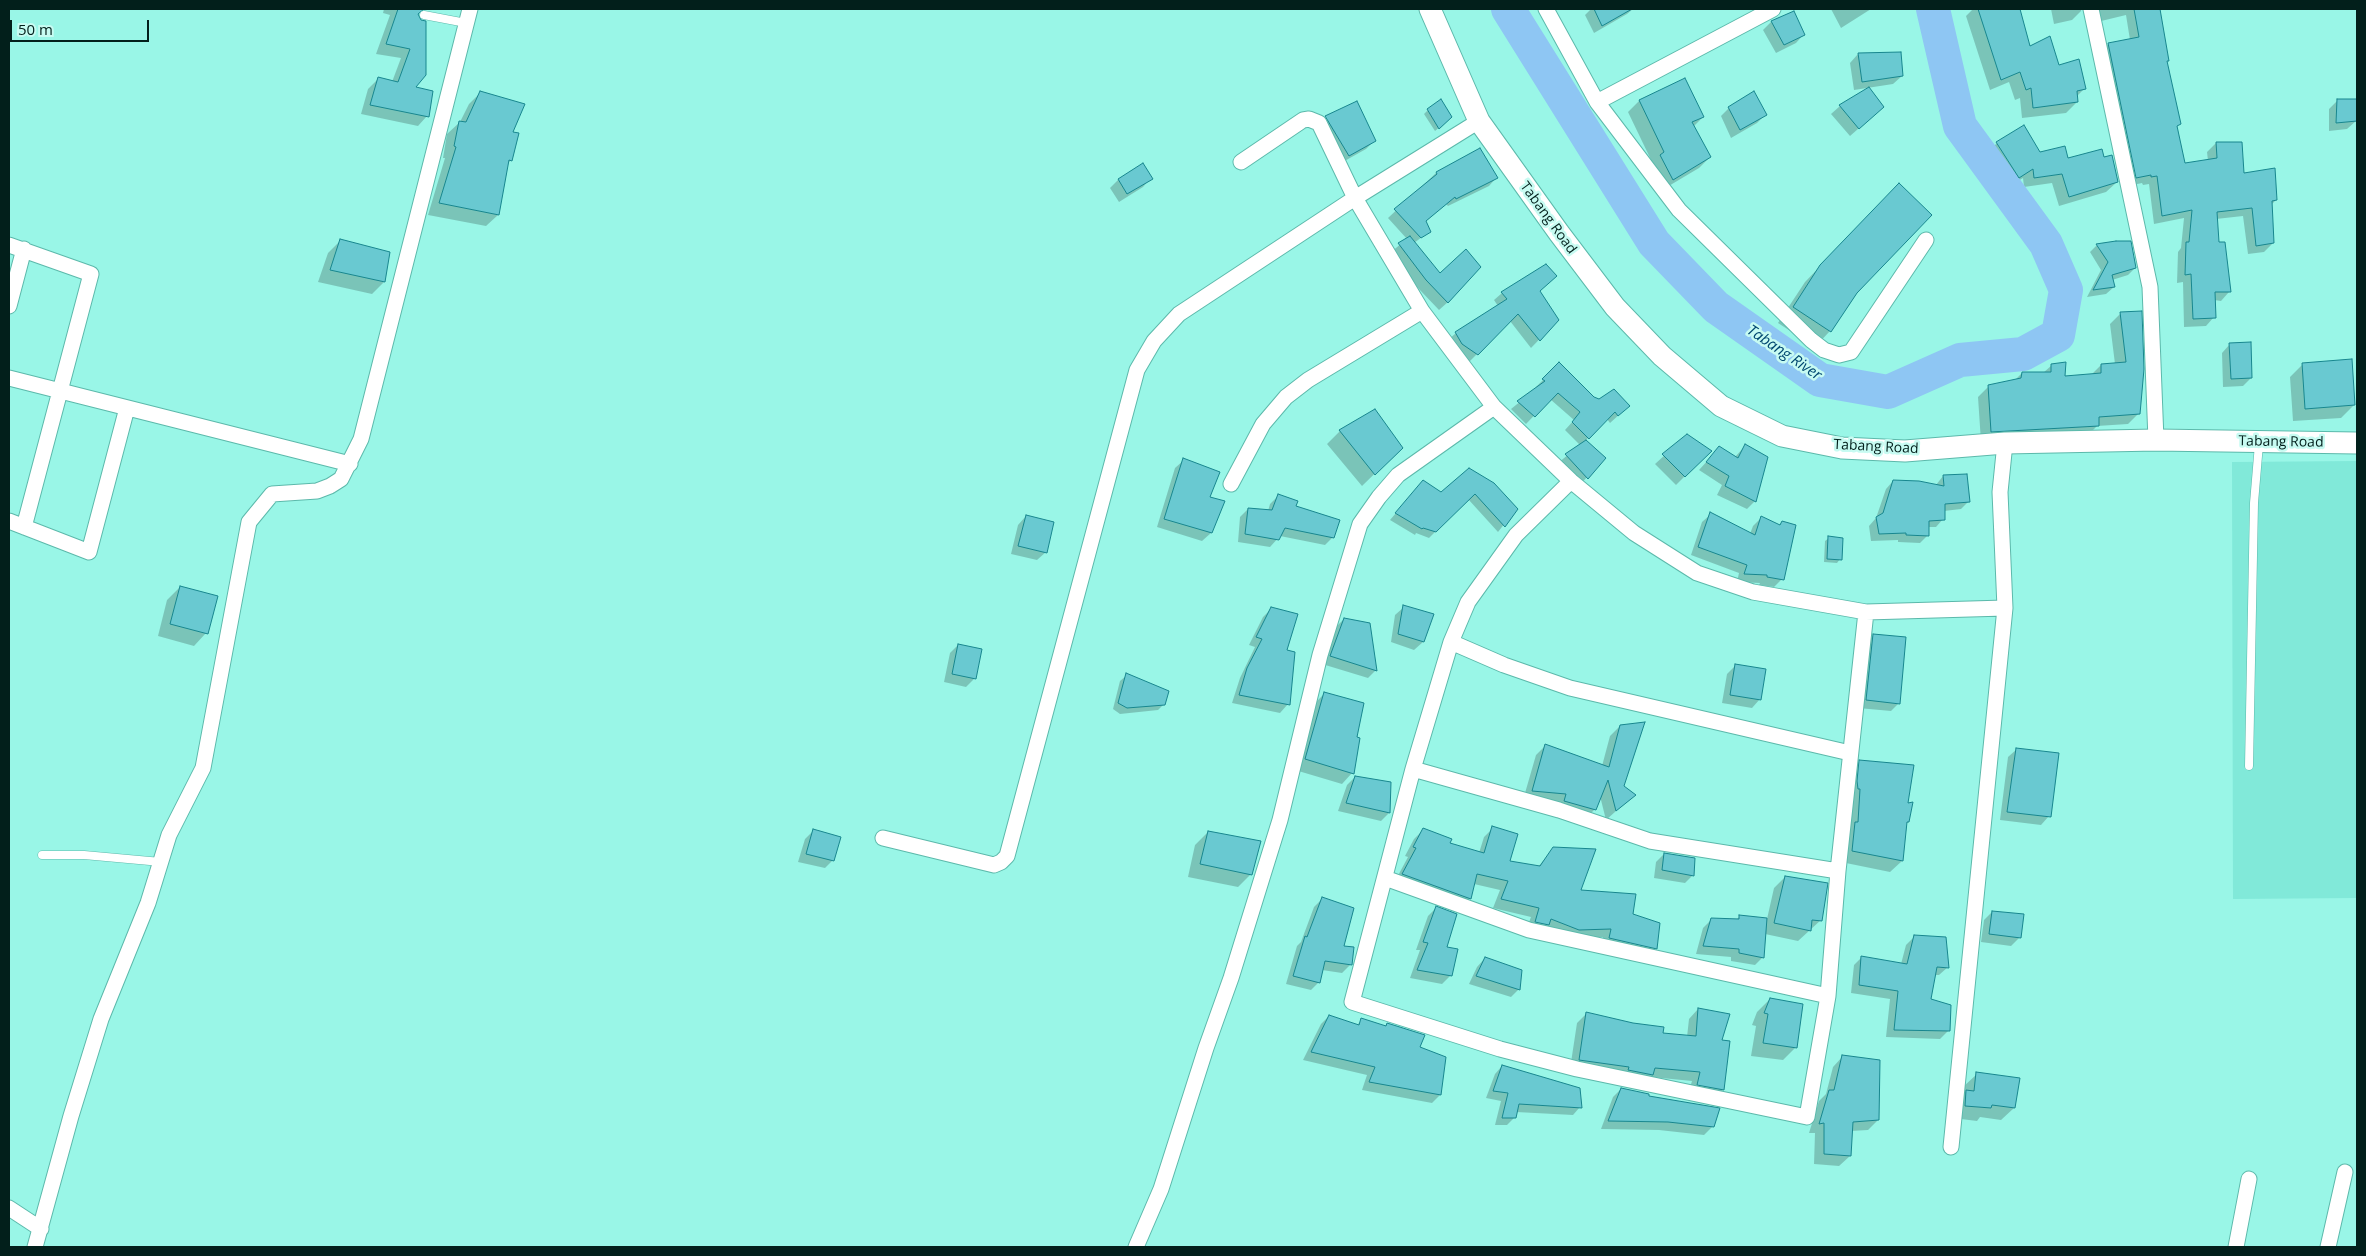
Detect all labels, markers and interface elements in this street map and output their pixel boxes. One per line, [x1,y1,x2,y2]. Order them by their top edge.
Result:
scale bar [12,10,151,42]
text: 50 m [18,19,53,39]
street label: Tabang Road [1516,179,1580,257]
water label: Tabang River [1743,321,1825,385]
street label: Tabang Road [2238,433,2324,451]
street label: Tabang Road [1833,436,1919,458]

